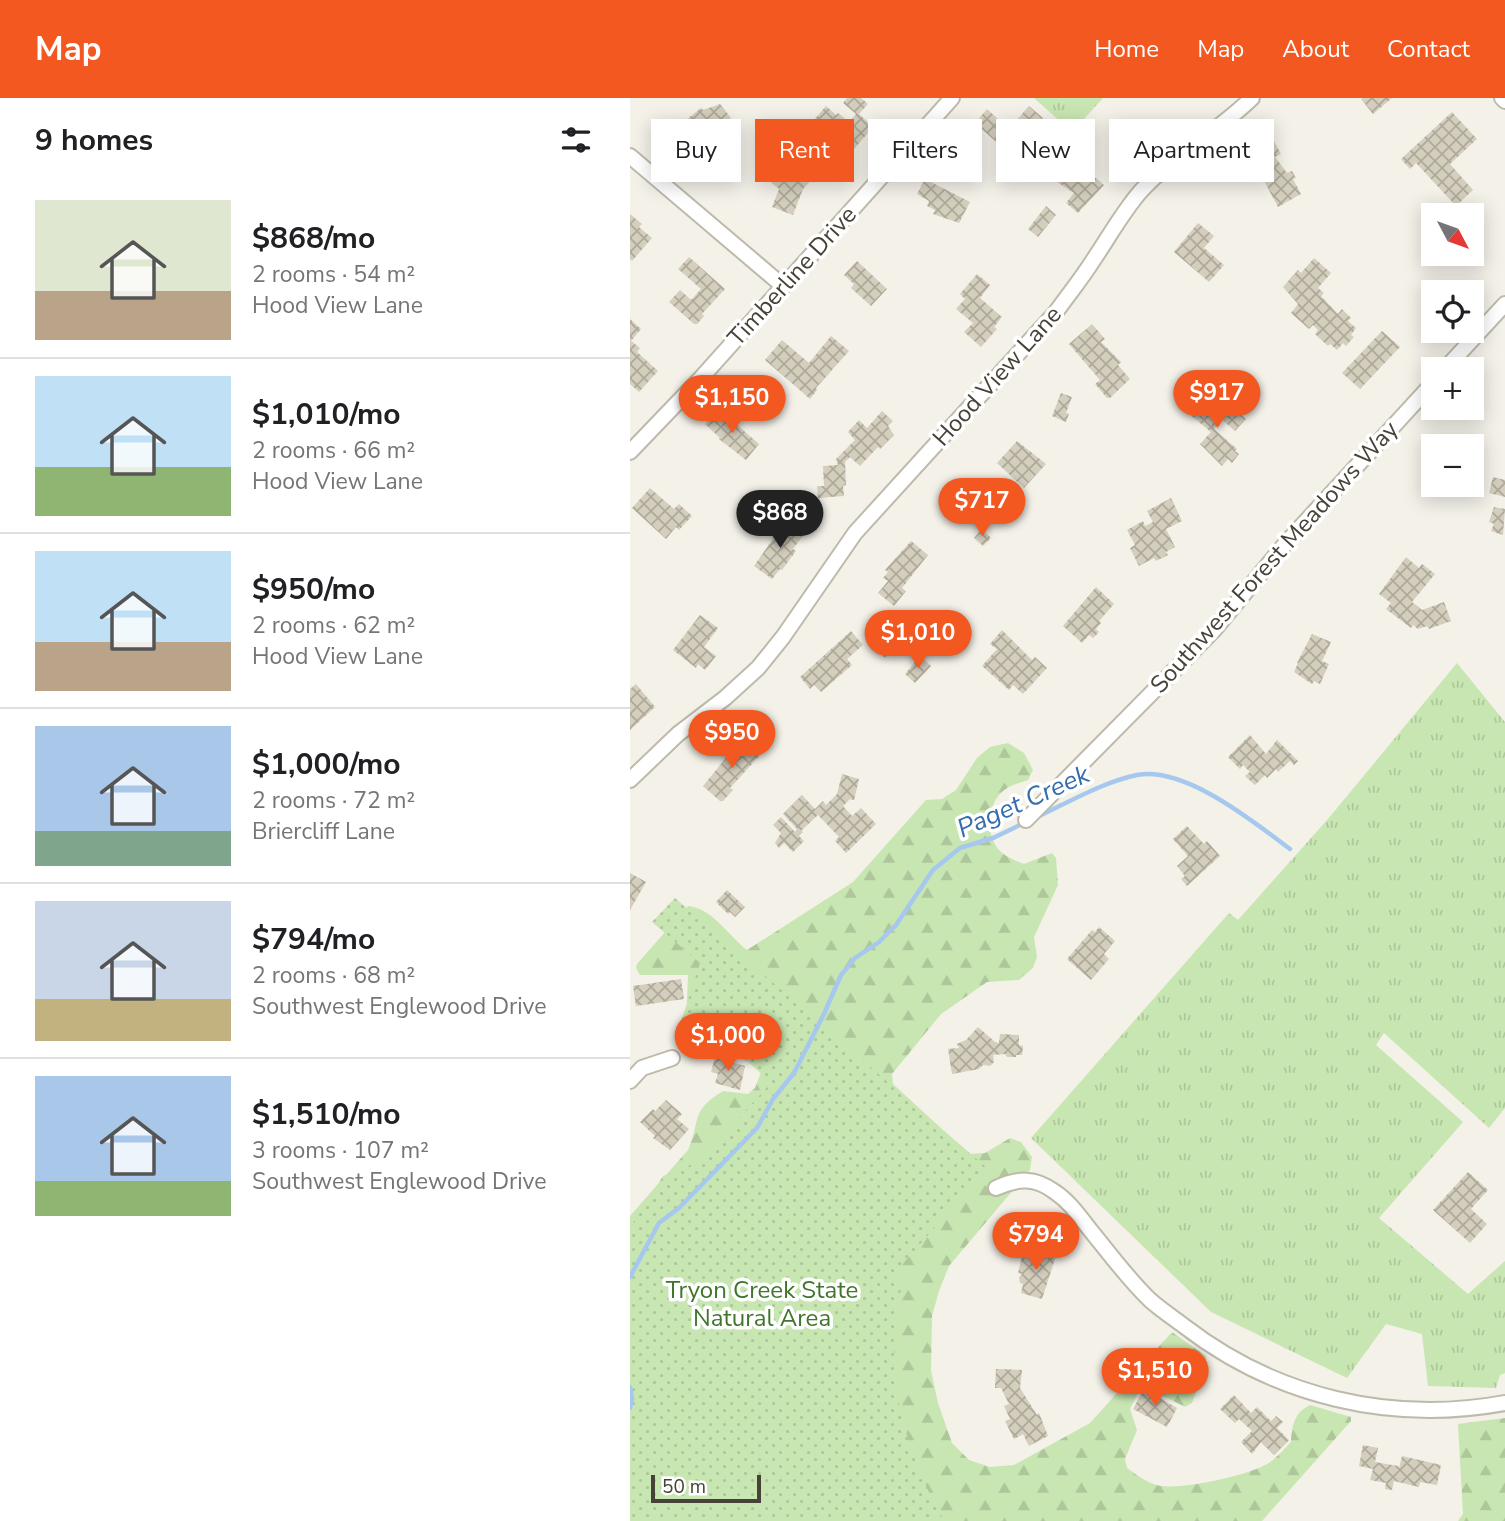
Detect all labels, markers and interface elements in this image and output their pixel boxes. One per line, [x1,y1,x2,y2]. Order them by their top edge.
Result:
text: Map [35,27,102,72]
text: Home [1094,33,1159,65]
text: Map [1197,33,1244,65]
text: About [1282,33,1349,65]
text: Contact [1387,33,1470,65]
chip: Buy [651,119,741,182]
chip: Rent [755,119,854,182]
chip: Filters [868,119,982,182]
chip: New [996,119,1095,182]
chip: Apartment [1109,119,1274,182]
text: 9 homes [35,120,153,161]
icon: filters [557,121,595,159]
street label: Timberline Drive [721,199,863,353]
north arrow [1421,203,1484,266]
map controls [1421,203,1484,497]
text: $868/mo [252,218,375,259]
icon: home [91,228,175,312]
text: 2 rooms · 54 m² [252,259,415,290]
button: locate [1421,280,1484,343]
text: Hood View Lane [252,290,423,321]
street label: Hood View Lane [925,299,1069,453]
button: + [1421,357,1484,420]
pin: $917 [1176,370,1258,430]
pin: $1,150 [675,376,789,435]
text: $917 [1189,377,1245,408]
text: $1,150 [695,382,769,413]
text: $1,010/mo [252,394,401,435]
icon: home [91,404,175,488]
street label: Southwest Forest Meadows Way [1143,413,1406,700]
button: − [1421,434,1484,497]
text: 2 rooms · 66 m² [252,435,415,466]
text: Hood View Lane [252,466,423,497]
pin: $717 [941,478,1023,538]
text: $717 [954,485,1010,516]
pin: $868 [739,490,821,550]
text: $868 [752,497,808,528]
text: $950/mo [252,569,375,610]
icon: home [91,579,175,663]
text: 2 rooms · 62 m² [252,610,415,641]
pin: $1,010 [861,610,975,670]
text: $1,010 [881,617,955,648]
text: Hood View Lane [252,641,423,672]
pin: $950 [691,710,773,770]
text: $950 [704,717,760,748]
text: $1,000/mo [252,744,401,785]
icon: home [91,754,175,838]
water label: Paget Creek [951,756,1096,846]
text: 2 rooms · 72 m² [252,785,415,816]
text: Briercliff Lane [252,816,395,847]
text: $794/mo [252,919,375,960]
icon: home [91,929,175,1013]
text: 2 rooms · 68 m² [252,960,415,991]
text: Southwest Englewood Drive [252,991,547,1022]
pin: $1,000 [671,1014,785,1073]
text: $1,000 [691,1020,765,1051]
text: $1,510/mo [252,1094,401,1135]
icon: home [91,1104,175,1188]
text: 3 rooms · 107 m² [252,1135,429,1166]
text: Southwest Englewood Drive [252,1166,547,1197]
pin: $794 [995,1212,1077,1272]
text: $794 [1008,1219,1064,1250]
park label: Tryon Creek State Natural Area [666,1274,858,1334]
pin: $1,510 [1098,1348,1212,1408]
text: $1,510 [1118,1355,1192,1386]
scale bar [651,1472,761,1504]
text: 50 m [662,1474,706,1500]

